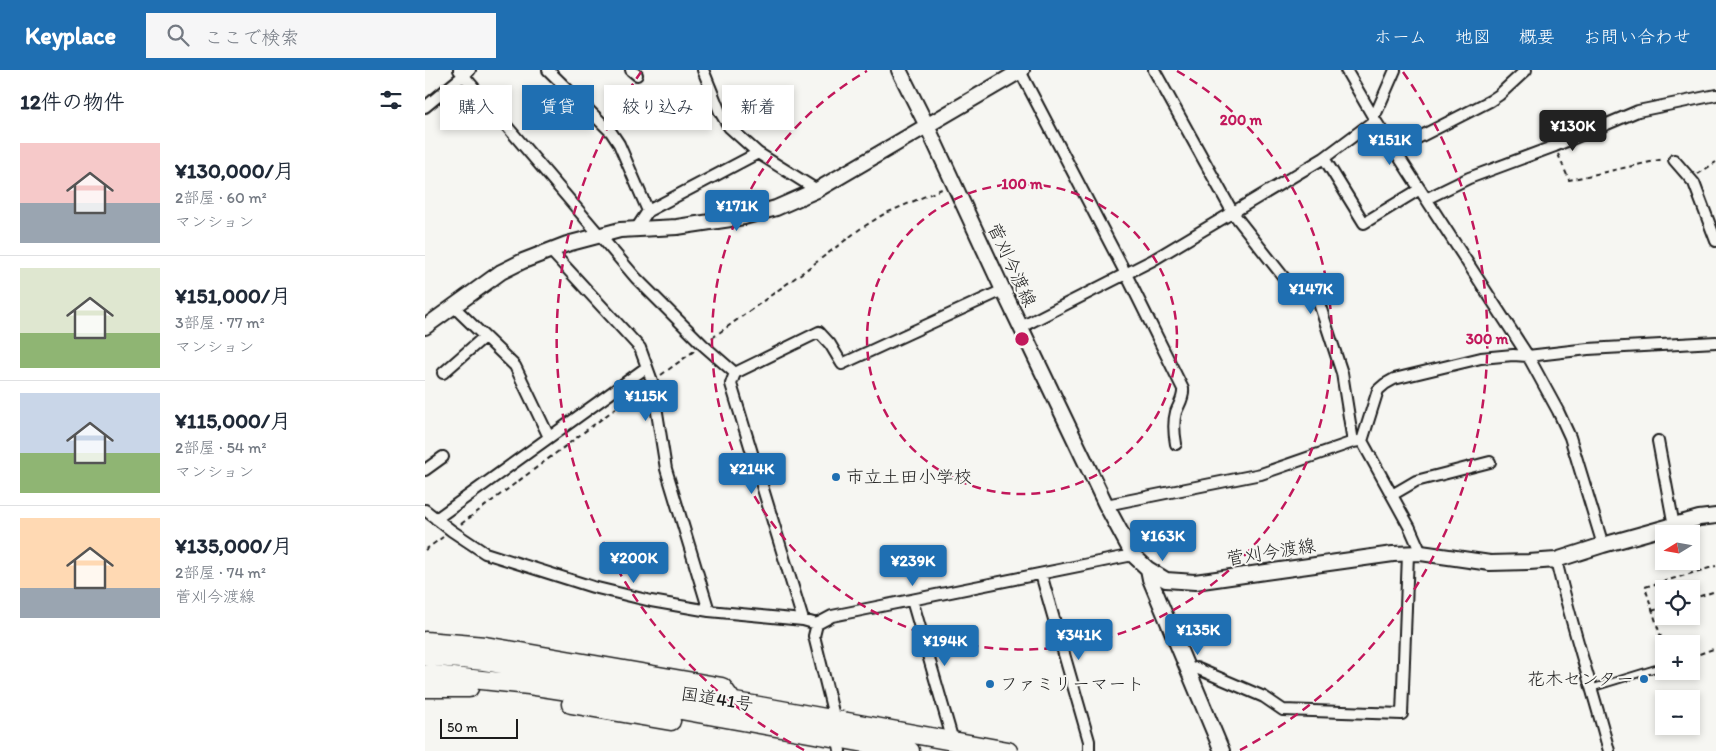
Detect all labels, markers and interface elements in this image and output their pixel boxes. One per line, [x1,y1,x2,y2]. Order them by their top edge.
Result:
search box [146,13,496,58]
text: Keyplace [25,21,116,50]
icon: search [164,21,192,49]
text: ここで検索 [204,26,299,49]
text: ホーム [1374,26,1427,48]
text: 地図 [1455,26,1491,48]
text: 概要 [1519,26,1555,48]
text: お問い合わせ [1583,26,1691,48]
chip: 購入 [440,85,512,130]
chip: 賃貸 [522,85,594,130]
chip: 絞り込み [604,85,712,130]
chip: 新着 [722,85,794,130]
icon: filters [377,86,405,114]
text: 12件の物件 [20,89,125,114]
pin: ¥130K [1538,109,1608,152]
text: 200 m [1220,111,1263,129]
text: ¥130K [1550,116,1596,135]
pin: ¥151K [1355,124,1425,166]
text: ¥151K [1369,130,1411,149]
text: ¥130,000/月 [175,158,295,183]
icon: home [60,163,120,223]
text: 100 m [1001,175,1043,193]
text: 2部屋 · 60 m² [175,188,267,207]
pin: ¥171K [702,190,772,232]
text: ¥171K [716,196,758,215]
text: マンション [175,212,254,231]
street label: 菅刈今渡線 [983,220,1041,310]
pin: ¥147K [1276,272,1346,315]
text: ¥147K [1289,279,1333,298]
text: ¥151,000/月 [175,283,291,308]
icon: home [60,288,120,348]
text: 3部屋 · 77 m² [175,313,265,332]
centre of rings [1013,330,1031,348]
text: 300 m [1466,330,1509,348]
text: マンション [175,337,254,356]
pin: ¥115K [611,380,681,422]
text: ¥115K [625,386,667,405]
text: ¥115,000/月 [175,408,291,433]
icon: home [60,413,120,473]
text: 2部屋 · 54 m² [175,438,267,457]
pin: ¥214K [717,452,787,495]
text: ¥214K [730,459,774,478]
text: マンション [175,462,254,481]
place label: 市立土田小学校 [846,466,972,488]
marker: 市立土田小学校 [830,471,842,483]
pin: ¥163K [1128,520,1198,562]
north arrow [1655,525,1700,570]
map controls [1655,525,1700,735]
text: ¥163K [1141,526,1185,545]
text: ¥135,000/月 [175,533,293,558]
street label: 菅刈今渡線 [1225,534,1317,570]
icon: home [60,538,120,598]
pin: ¥200K [599,542,669,584]
pin: ¥239K [878,544,948,587]
text: ¥200K [610,548,658,567]
text: ¥239K [891,551,935,570]
text: 2部屋 · 74 m² [175,563,266,582]
button: locate [1655,580,1700,625]
text: 菅刈今渡線 [175,587,255,606]
pin: ¥135K [1163,614,1233,656]
pin: ¥341K [1044,618,1114,661]
text: ¥135K [1176,620,1220,639]
pin: ¥194K [910,624,980,667]
text: ¥341K [1057,625,1101,644]
text: ¥194K [923,631,967,650]
button: + [1655,635,1700,680]
place label: 花木センター [1527,668,1634,690]
place label: ファミリーマート [1000,673,1144,695]
marker: 花木センター [1638,673,1650,685]
marker: ファミリーマート [984,678,996,690]
street label: 国道41号 [679,682,755,716]
button: − [1655,690,1700,735]
scale bar [440,716,517,739]
text: 50 m [447,719,478,736]

